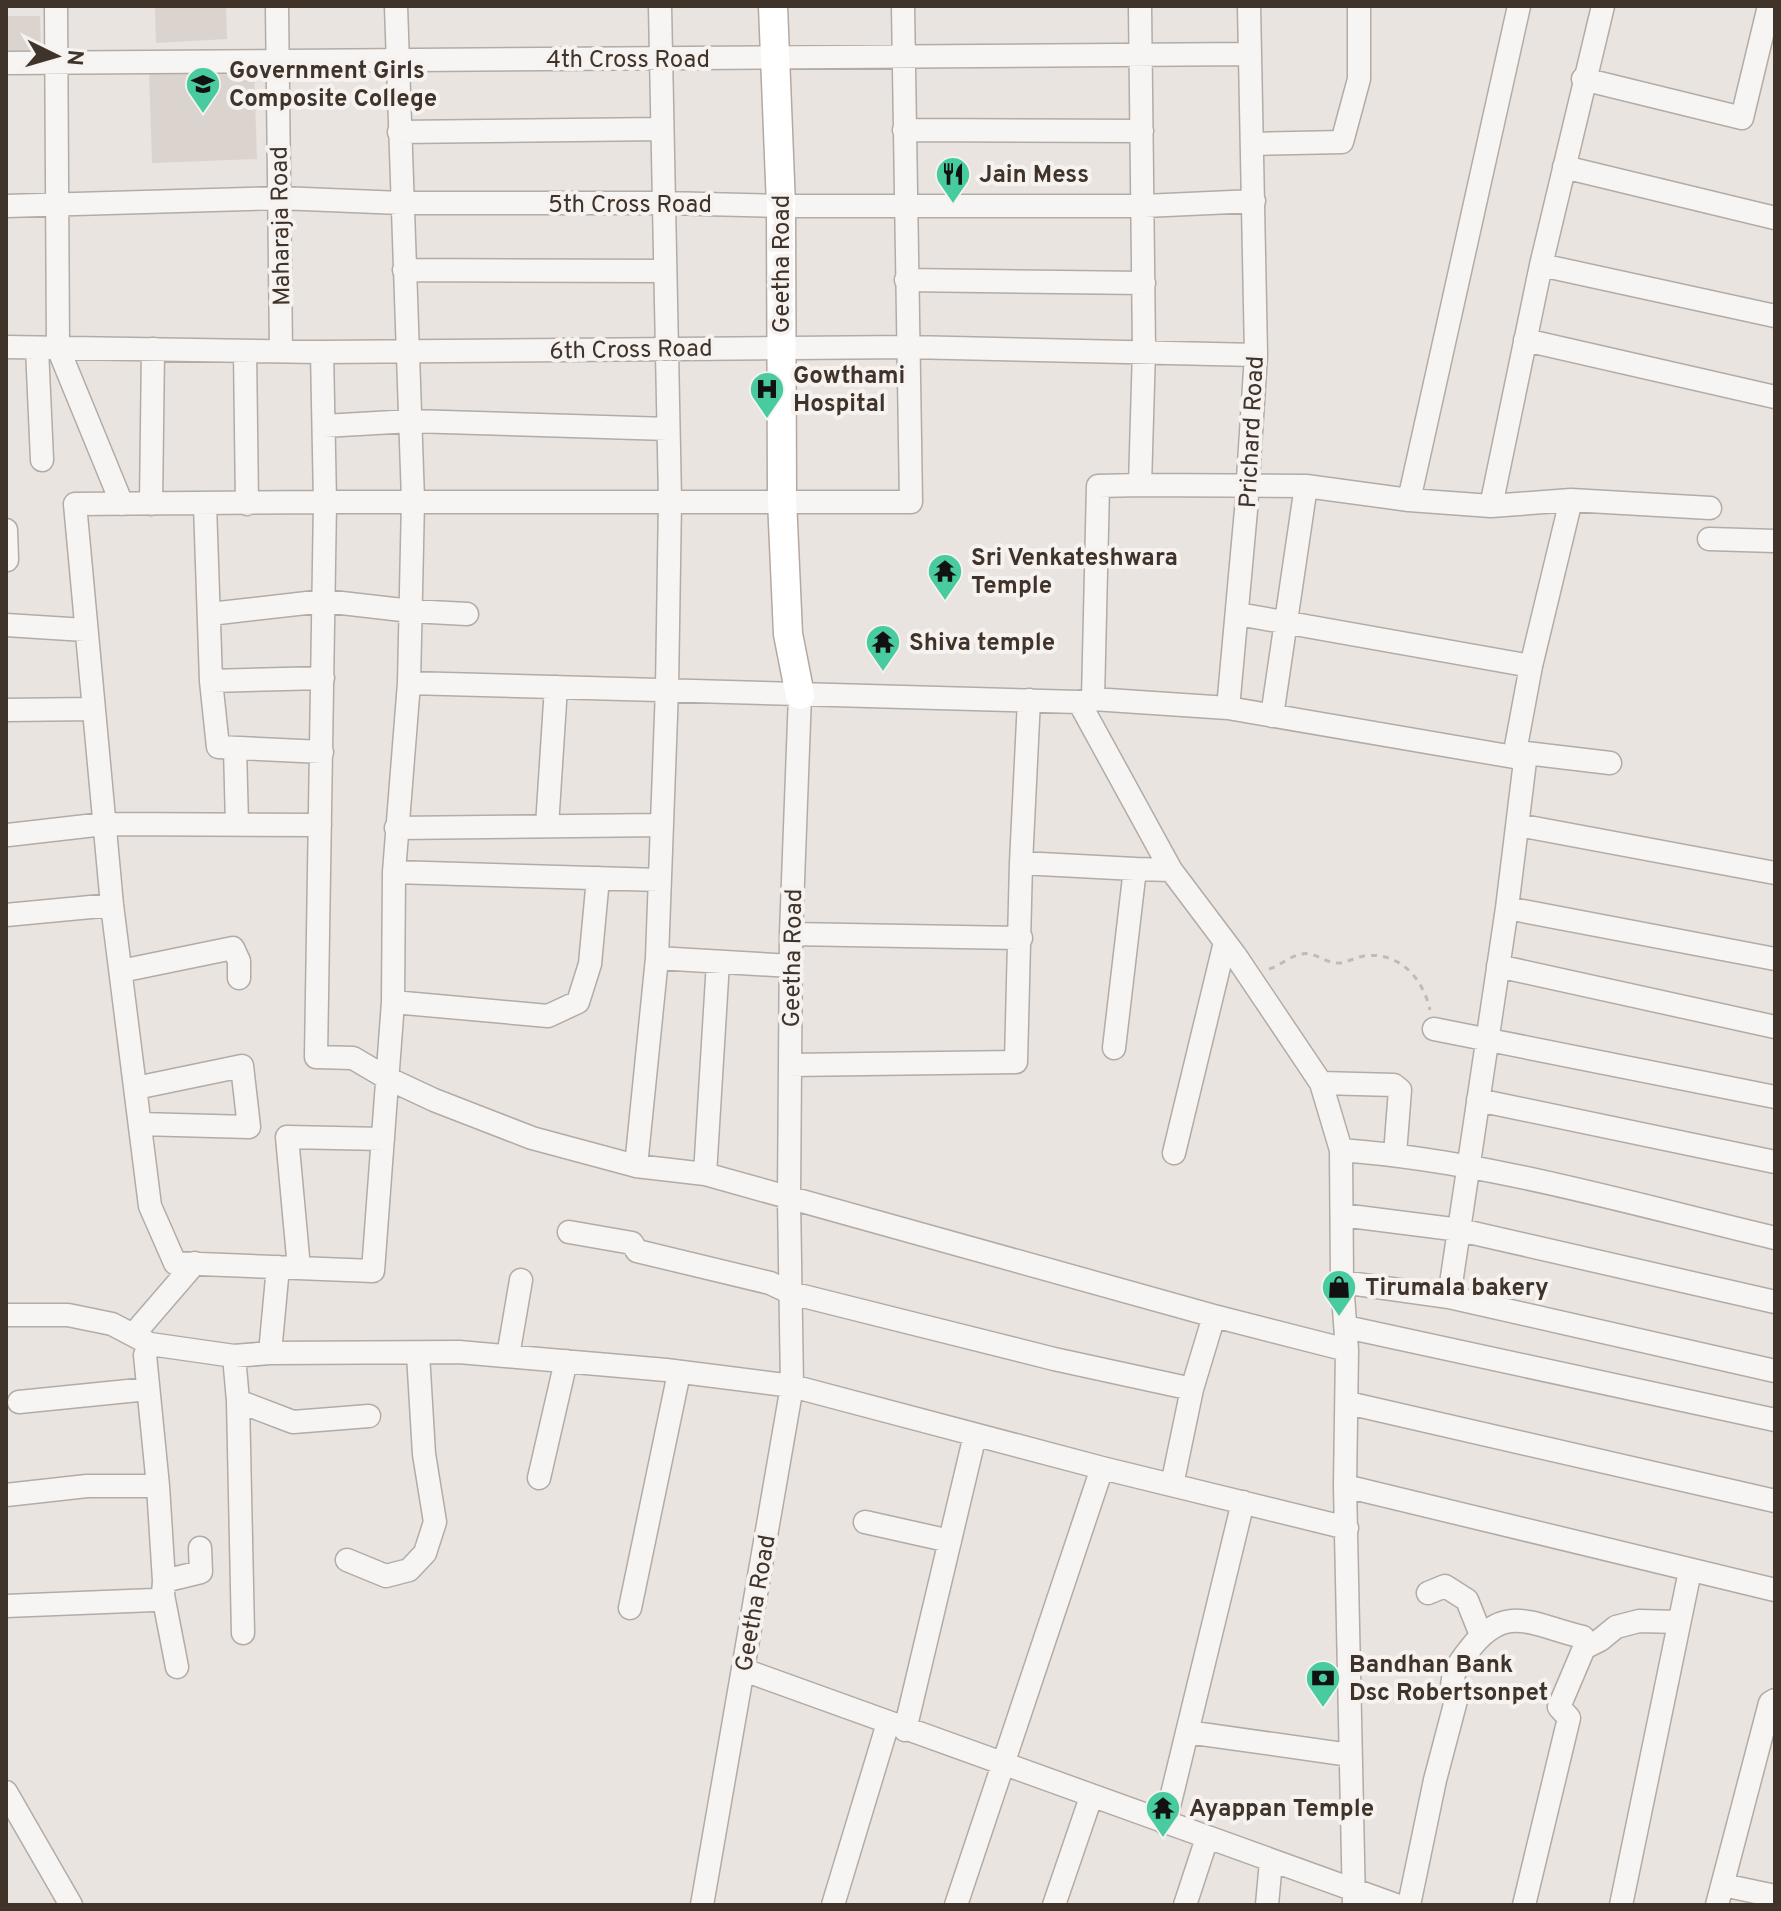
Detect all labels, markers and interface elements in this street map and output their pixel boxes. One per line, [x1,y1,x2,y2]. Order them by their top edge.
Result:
north arrow [16,16,96,96]
street label: 4th Cross Road [546,46,710,76]
text: N [59,48,88,67]
place label: Government Girls Composite College [229,57,437,115]
school or university icon: Government Girls Composite College [184,65,222,115]
street label: Maharaja Road [266,146,298,306]
restaurant icon: Jain Mess [934,155,972,205]
place label: Jain Mess [979,161,1089,191]
street label: 5th Cross Road [548,191,712,221]
street label: Geetha Road [768,195,798,333]
street label: 6th Cross Road [549,335,713,367]
street label: Prichard Road [1234,355,1272,509]
place label: Gowthami Hospital [793,362,905,420]
hospital icon: Gowthami Hospital [748,370,786,420]
place label: Sri Venkateshwara Temple [971,544,1178,602]
temple icon: Sri Venkateshwara Temple [926,552,964,602]
temple icon: Shiva temple [864,623,902,673]
place label: Shiva temple [909,629,1055,659]
street label: Geetha Road [778,888,810,1028]
shop icon: Tirumala bakery [1320,1268,1358,1318]
place label: Tirumala bakery [1365,1274,1549,1304]
street label: Geetha Road [730,1533,784,1674]
place label: Bandhan Bank Dsc Robertsonpet [1349,1651,1548,1709]
bank icon: Bandhan Bank Dsc Robertsonpet [1304,1659,1342,1709]
temple icon: Ayappan Temple [1144,1789,1182,1839]
place label: Ayappan Temple [1189,1795,1374,1825]

